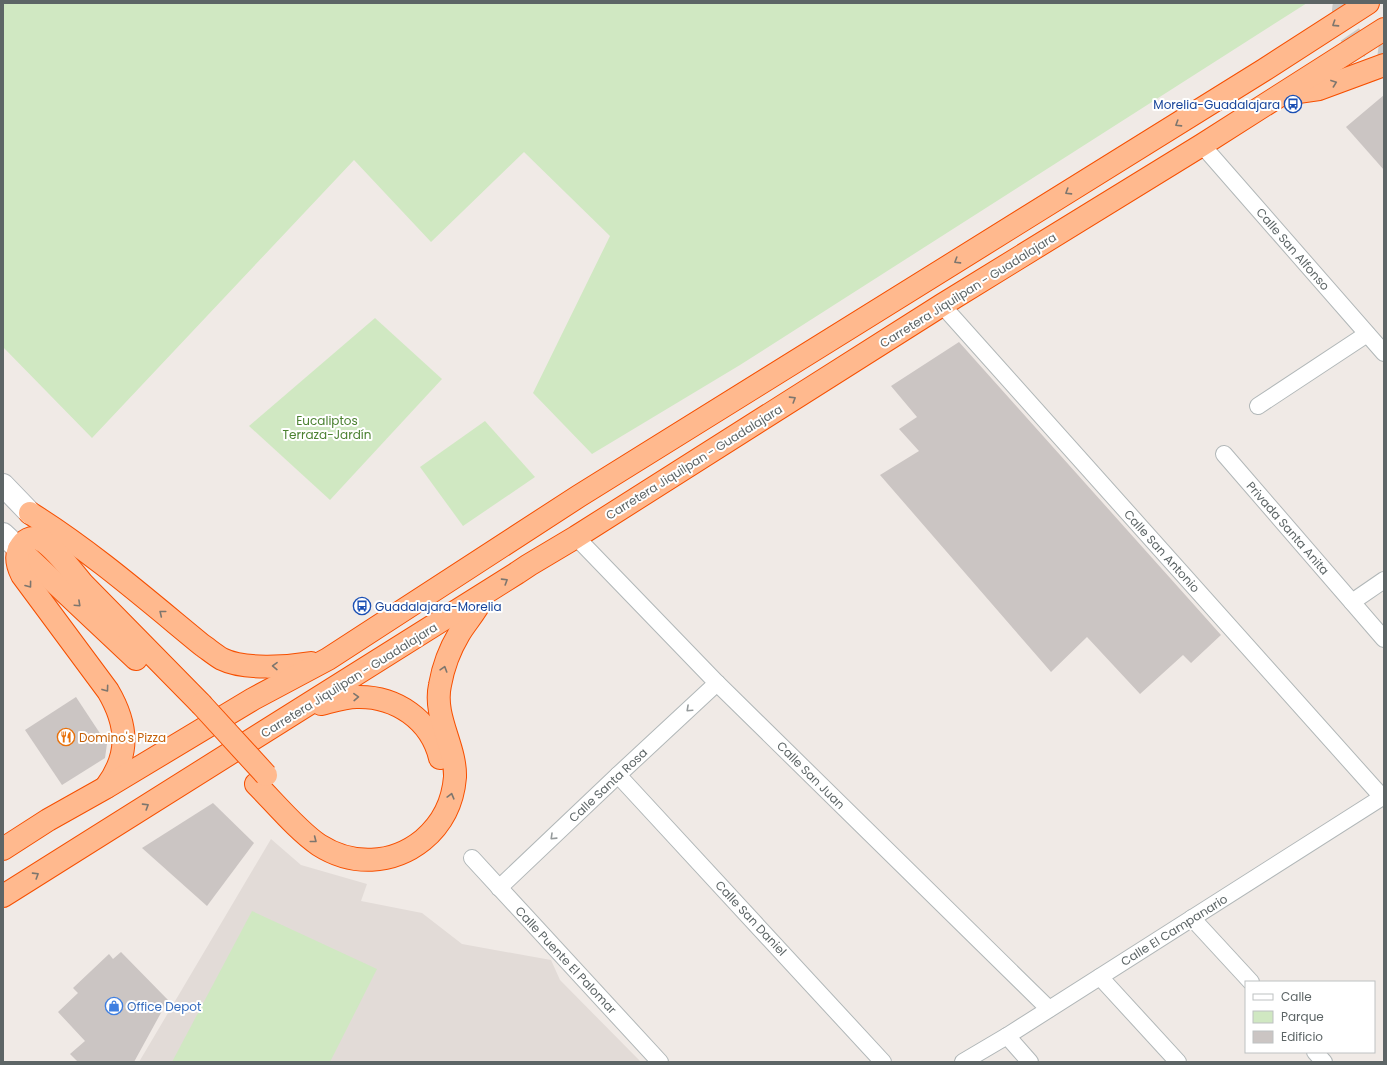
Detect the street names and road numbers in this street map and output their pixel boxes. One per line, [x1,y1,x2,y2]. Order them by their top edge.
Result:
street label: Calle San Alfonso [1252,204,1334,294]
street label: Carretera Jiquilpan - Guadalajara [876,228,1060,352]
street label: Carretera Jiquilpan - Guadalajara [602,400,786,524]
street label: Privada Santa Anita [1243,478,1333,578]
street label: Calle San Antonio [1120,506,1204,596]
street label: Carretera Jiquilpan - Guadalajara [257,618,441,742]
street label: Calle San Juan [773,737,849,813]
street label: Calle Santa Rosa [565,744,651,826]
street label: Calle San Daniel [712,877,791,960]
street label: Calle El Campanario [1117,890,1231,970]
street label: Calle Puente El Palomar [511,902,621,1018]

